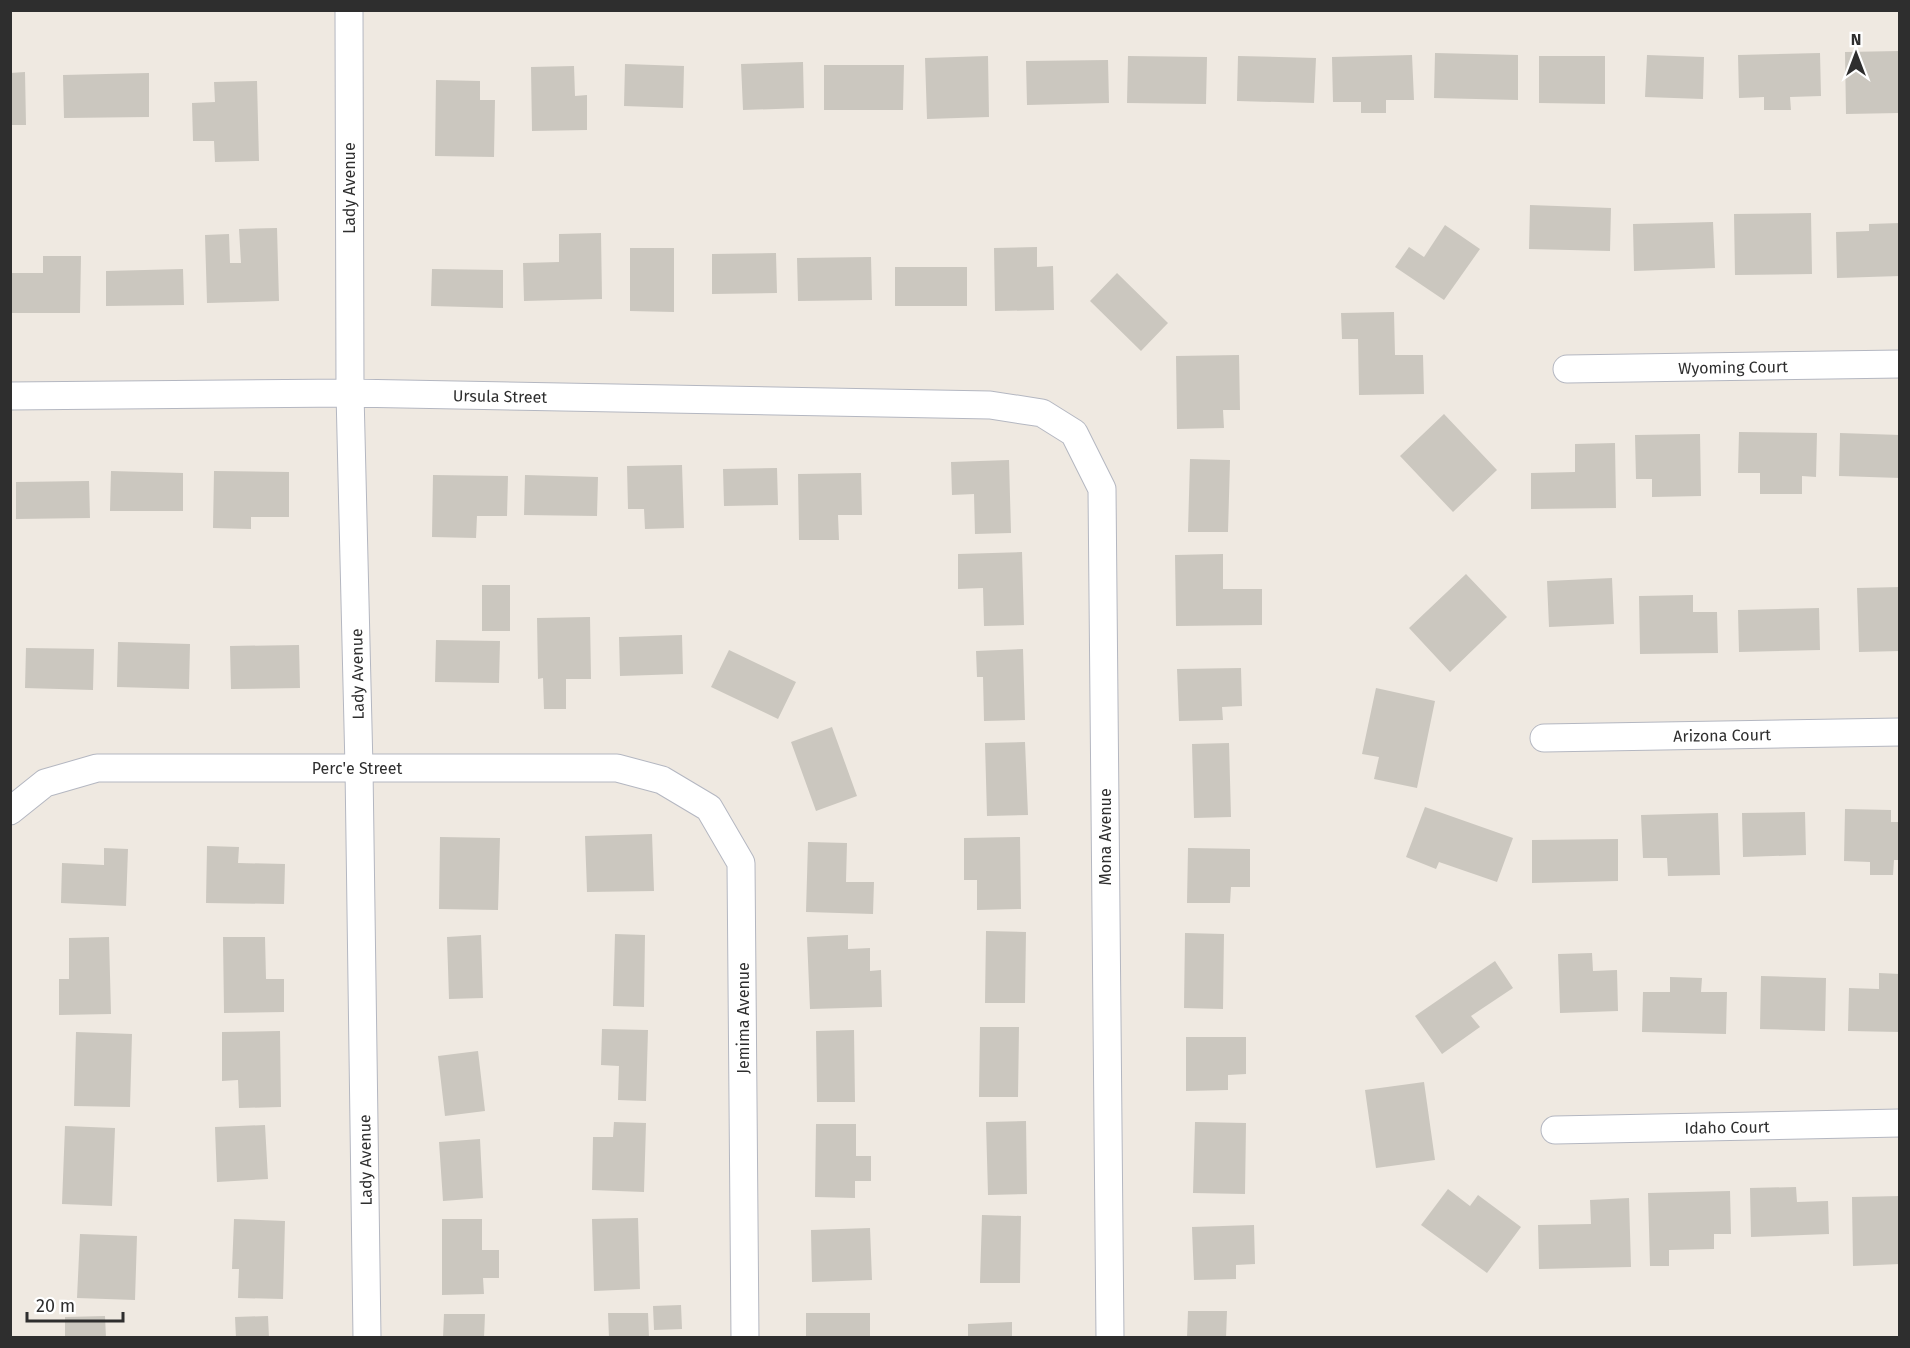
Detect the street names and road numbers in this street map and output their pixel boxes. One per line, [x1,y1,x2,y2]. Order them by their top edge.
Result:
street label: Lady Avenue [340,142,359,234]
street label: Wyoming Court [1678,357,1788,378]
street label: Ursula Street [453,386,548,407]
street label: Lady Avenue [347,628,368,720]
street label: Arizona Court [1673,725,1771,746]
street label: Perc'e Street [312,759,403,778]
street label: Mona Avenue [1096,788,1115,886]
street label: Jemima Avenue [734,962,753,1074]
street label: Lady Avenue [355,1114,376,1206]
street label: Idaho Court [1684,1117,1770,1138]

